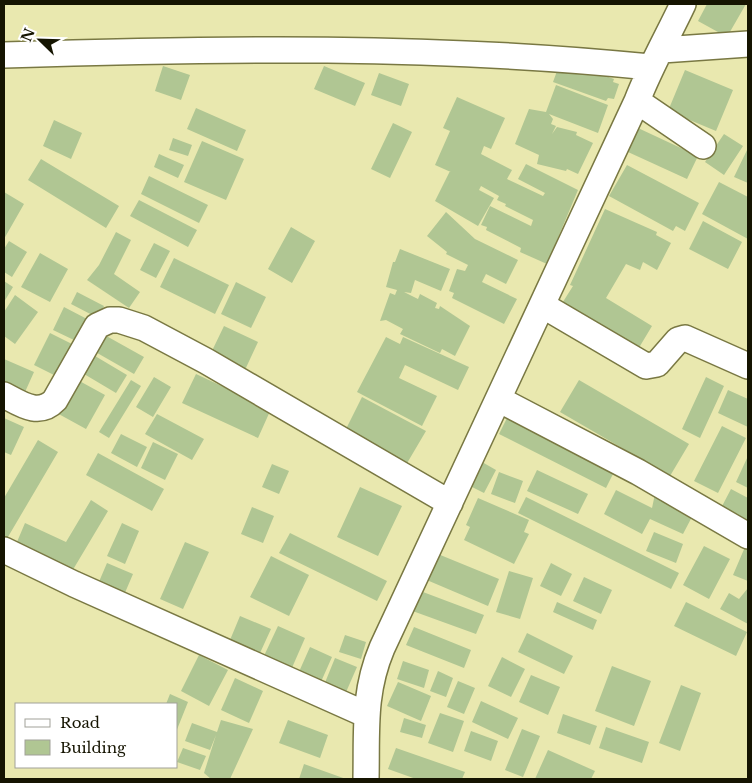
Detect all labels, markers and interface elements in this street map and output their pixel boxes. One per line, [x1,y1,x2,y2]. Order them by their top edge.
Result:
north arrow [15,15,65,65]
text: N [17,25,39,44]
legend [15,703,178,768]
text: Road [60,713,100,732]
text: Building [60,738,127,757]

